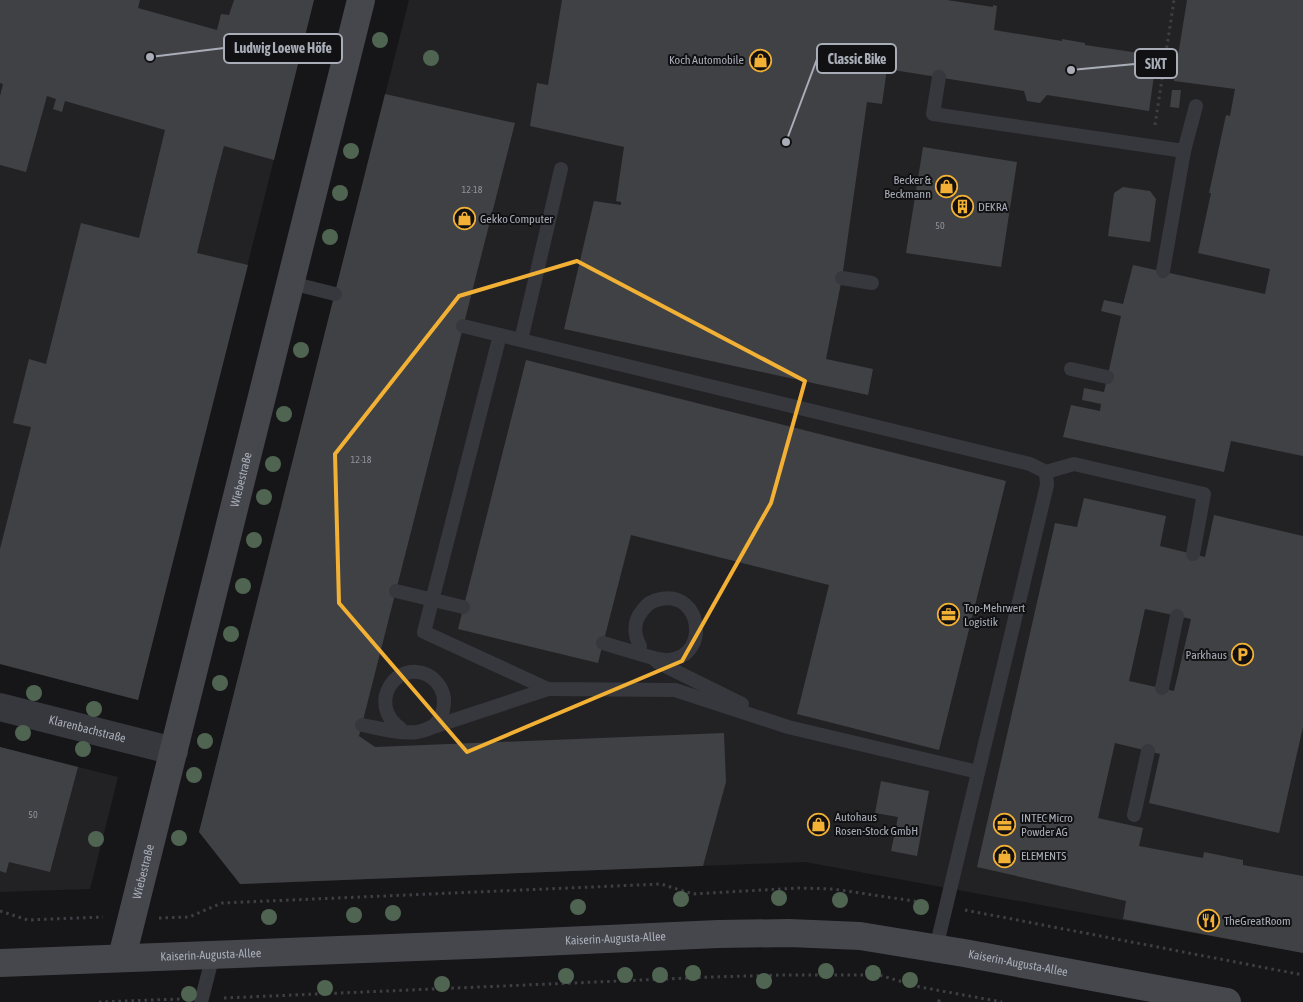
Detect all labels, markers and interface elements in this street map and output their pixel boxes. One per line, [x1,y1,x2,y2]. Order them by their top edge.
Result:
callout: Ludwig Loewe Höfe [224,34,342,63]
text: Ludwig Loewe Höfe [234,40,332,56]
callout: Classic Bike [817,44,896,73]
shop icon: Koch Automobile [748,48,772,72]
callout: SIXT [1135,49,1177,78]
text: Classic Bike [828,51,886,67]
place label: Koch Automobile [669,53,744,67]
text: SIXT [1145,56,1168,72]
place label: Becker & Beckmann [884,173,932,201]
shop icon: Becker & Beckmann [935,175,959,199]
house number: 12-18 [462,184,483,195]
building icon: DEKRA [950,195,974,219]
place label: DEKRA [978,200,1008,214]
shop icon: Gekko Computer [452,207,476,231]
place label: Gekko Computer [480,212,553,226]
house number: 50 [935,220,945,231]
street label: Wiebestraße [228,451,255,508]
house number: 12-18 [351,454,372,465]
place label: Top-Mehrwert Logistik [964,601,1026,629]
office icon: Top-Mehrwert Logistik [936,603,960,627]
parking icon: Parkhaus [1231,643,1255,667]
place label: Parkhaus [1186,648,1227,662]
street label: Klarenbachstraße [47,713,127,746]
house number: 50 [28,809,38,820]
place label: Autohaus Rosen-Stock GmbH [835,810,918,838]
place label: INTEC Micro Powder AG [1021,811,1073,839]
shop icon: Autohaus Rosen-Stock GmbH [807,812,831,836]
office icon: INTEC Micro Powder AG [993,813,1017,837]
street label: Wiebestraße [130,843,157,900]
shop icon: ELEMENTS [993,844,1017,868]
place label: ELEMENTS [1021,849,1066,863]
restaurant icon: TheGreatRoom [1196,909,1220,933]
place label: TheGreatRoom [1224,914,1291,928]
street label: Kaiserin-Augusta-Allee [565,929,666,948]
street label: Kaiserin-Augusta-Allee [160,946,261,964]
street label: Kaiserin-Augusta-Allee [967,947,1069,979]

